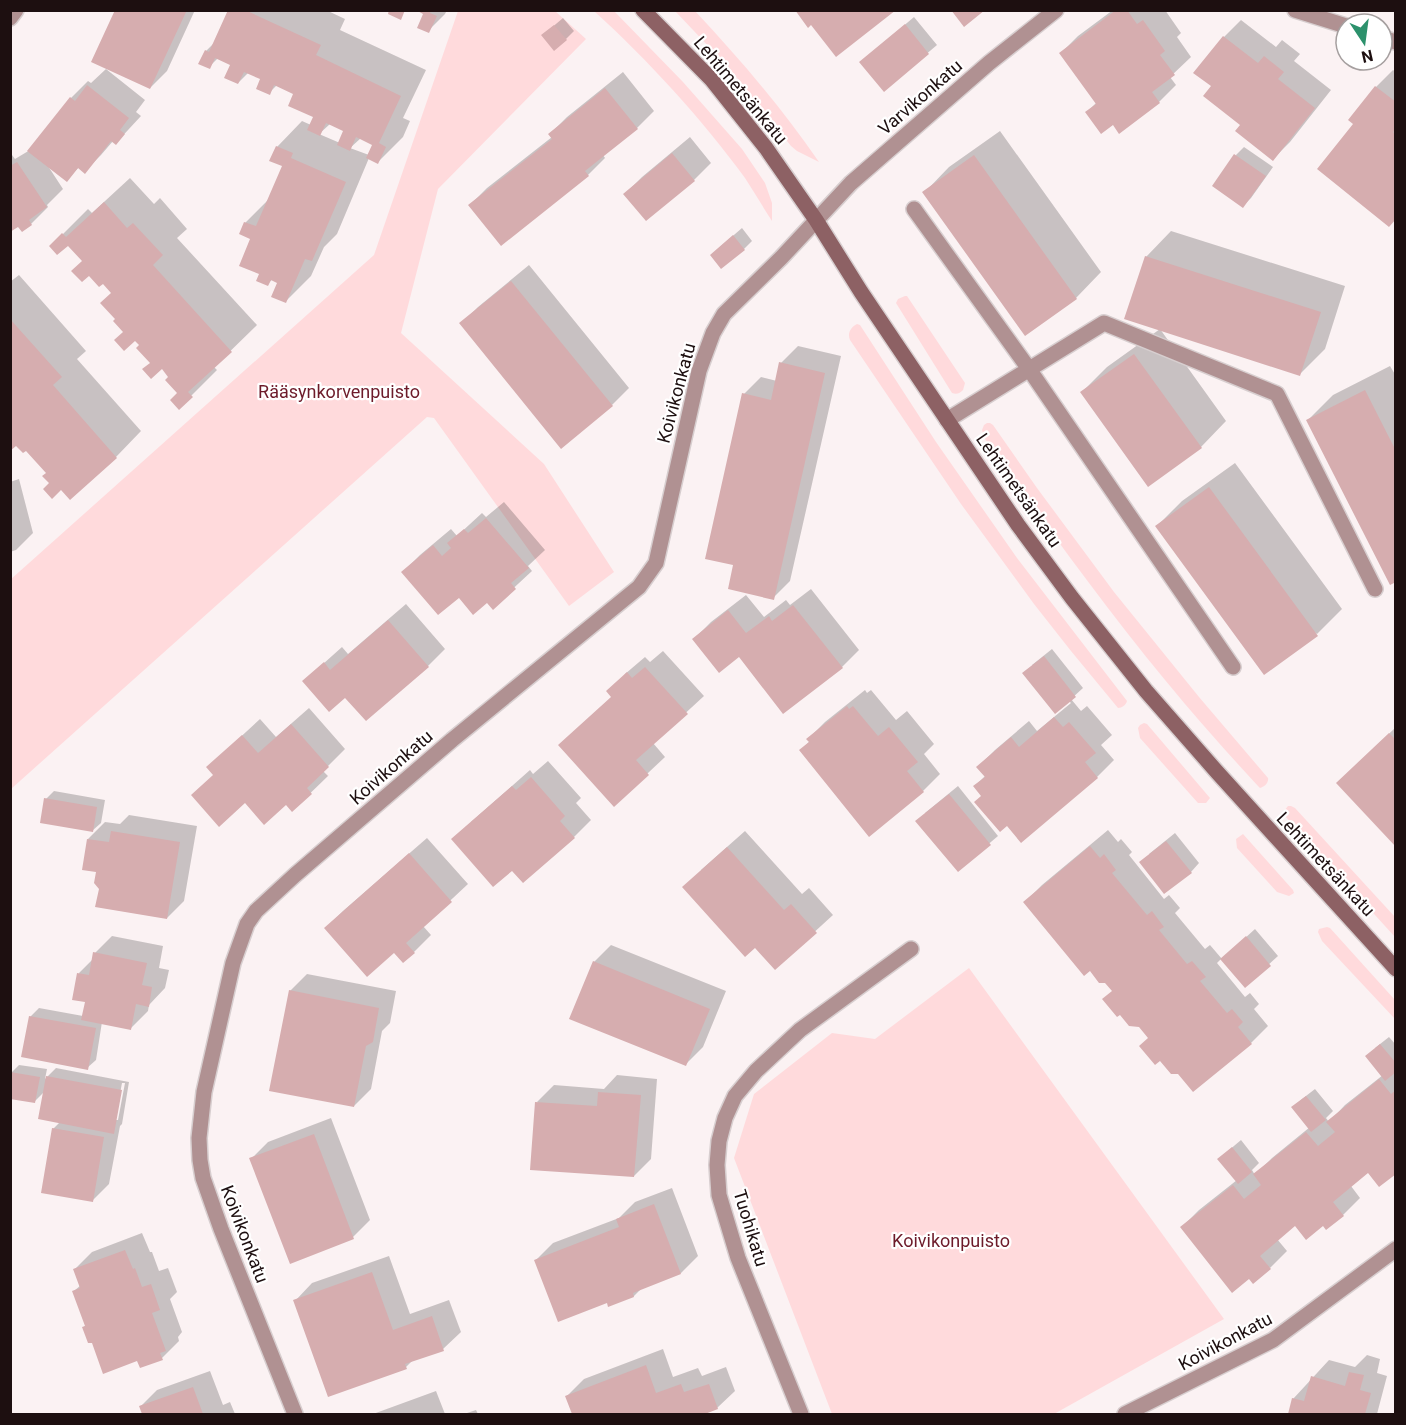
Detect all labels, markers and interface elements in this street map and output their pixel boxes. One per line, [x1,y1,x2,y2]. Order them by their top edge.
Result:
north arrow [1334,12,1394,72]
street label: Lehtimetsänkatu [690,32,792,148]
text: N [1360,46,1375,67]
street label: Varvikonkatu [874,55,966,139]
street label: Koivikonkatu [653,341,699,445]
park label: Rääsynkorvenpuisto [258,381,420,402]
street label: Lehtimetsänkatu [972,429,1066,551]
street label: Koivikonkatu [345,725,437,809]
street label: Lehtimetsänkatu [1272,808,1380,920]
street label: Koivikonkatu [217,1182,273,1286]
street label: Tuohikatu [729,1187,773,1269]
park label: Koivikonpuisto [892,1230,1010,1251]
street label: Koivikonkatu [1175,1308,1275,1374]

